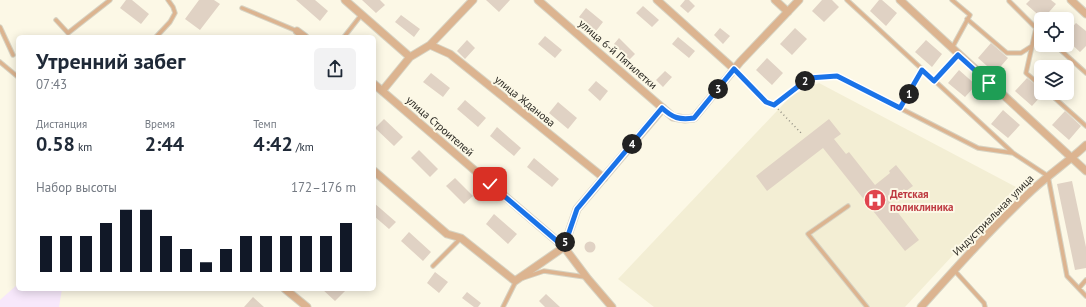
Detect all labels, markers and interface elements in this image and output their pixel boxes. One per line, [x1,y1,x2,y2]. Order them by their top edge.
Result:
map controls [1034,12,1074,100]
button: locate [1034,12,1074,52]
street label: улица 6-й Пятилетки [576,16,660,92]
text: Утренний забег [36,47,185,75]
button: share [314,48,356,90]
button: layers [1034,60,1074,100]
pin [972,66,1006,100]
pin: 2 [795,71,815,91]
street label: улица Жданова [492,72,558,130]
icon: arrive [978,72,1000,94]
text: 2 [802,74,808,88]
text: 07:43 [36,76,67,93]
pin: 3 [708,79,728,99]
text: 3 [715,82,721,96]
pin: 1 [899,84,919,104]
text: 1 [906,87,912,101]
street label: улица Строителей [403,93,477,159]
text: Дистанция [36,117,87,131]
text: Время [145,117,175,131]
text: Темп [253,117,277,131]
text: 0.58 [36,131,75,157]
text: 2:44 [145,131,184,157]
text: 4:42 [253,131,293,157]
pin: 4 [622,134,642,154]
text: 4 [629,137,635,151]
text: km [75,140,92,154]
text: /km [293,140,314,154]
pin [473,167,507,201]
street label: Индустриальная улица [949,171,1037,259]
icon: check [479,173,501,195]
text: Набор высоты [36,179,117,196]
text: 172–176 m [291,179,356,196]
hospital icon: Детская поликлиника [862,187,888,213]
place label: Детская поликлиника [890,187,954,214]
pin: 5 [555,232,575,252]
text: 5 [562,235,568,249]

